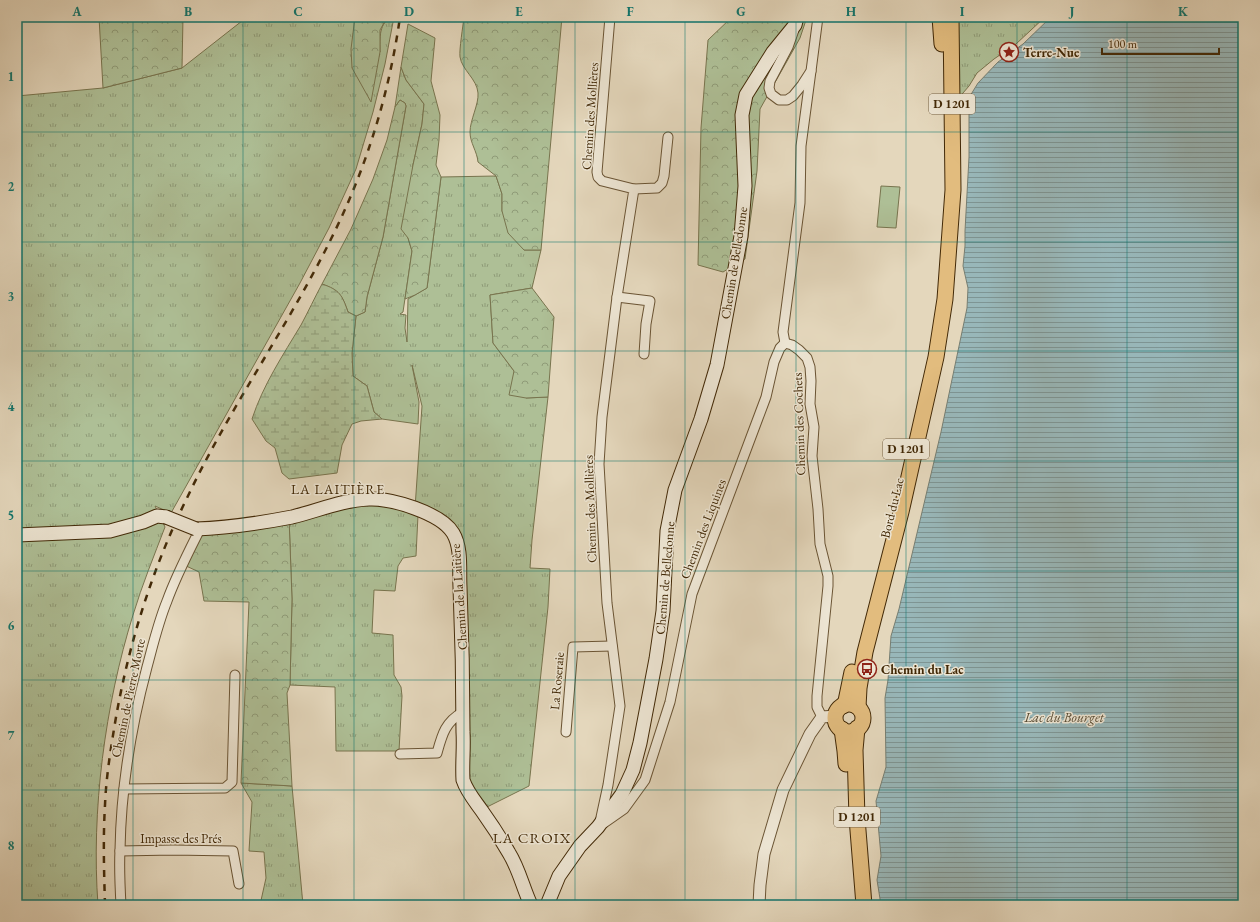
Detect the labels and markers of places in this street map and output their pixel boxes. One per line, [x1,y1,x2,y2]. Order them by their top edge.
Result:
place icon: Terre-Nue [998,41,1020,63]
place label: Terre-Nue [1023,44,1080,61]
bus stop icon: Chemin du Lac [856,658,878,680]
place label: Chemin du Lac [881,661,964,678]

